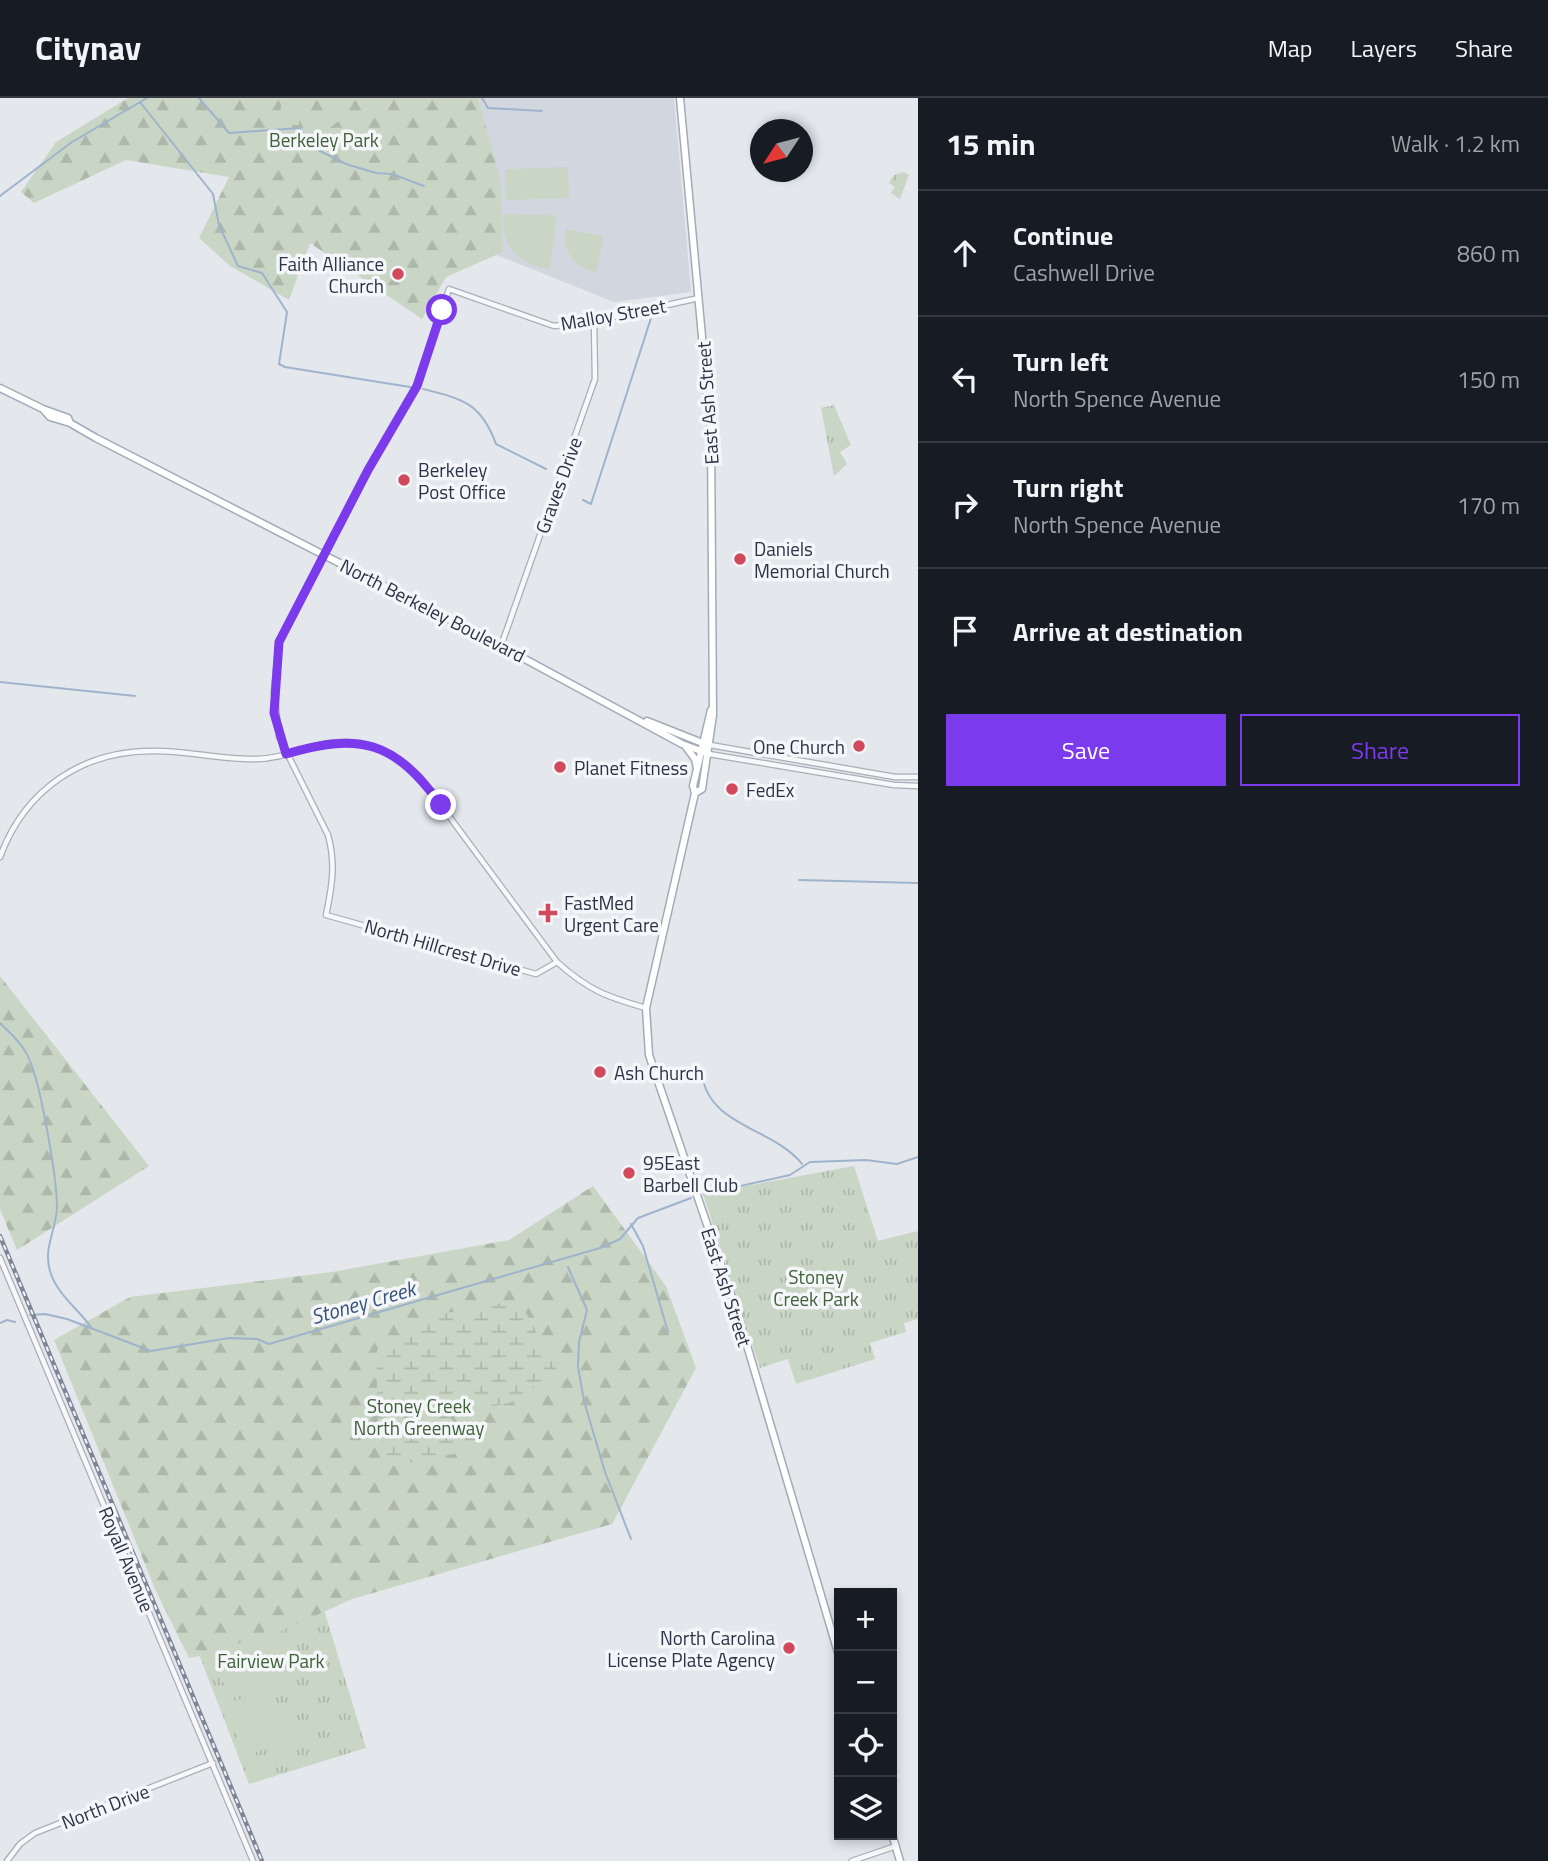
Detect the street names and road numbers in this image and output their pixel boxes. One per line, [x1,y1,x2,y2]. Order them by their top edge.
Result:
street label: Malloy Street [558,290,668,338]
street label: East Ash Street [688,340,726,465]
street label: Graves Drive [527,433,589,537]
street label: North Berkeley Boulevard [335,551,531,669]
street label: North Hillcrest Drive [361,911,525,983]
street label: East Ash Street [694,1224,760,1350]
street label: Royall Avenue [92,1502,162,1616]
street label: North Drive [57,1776,153,1836]

